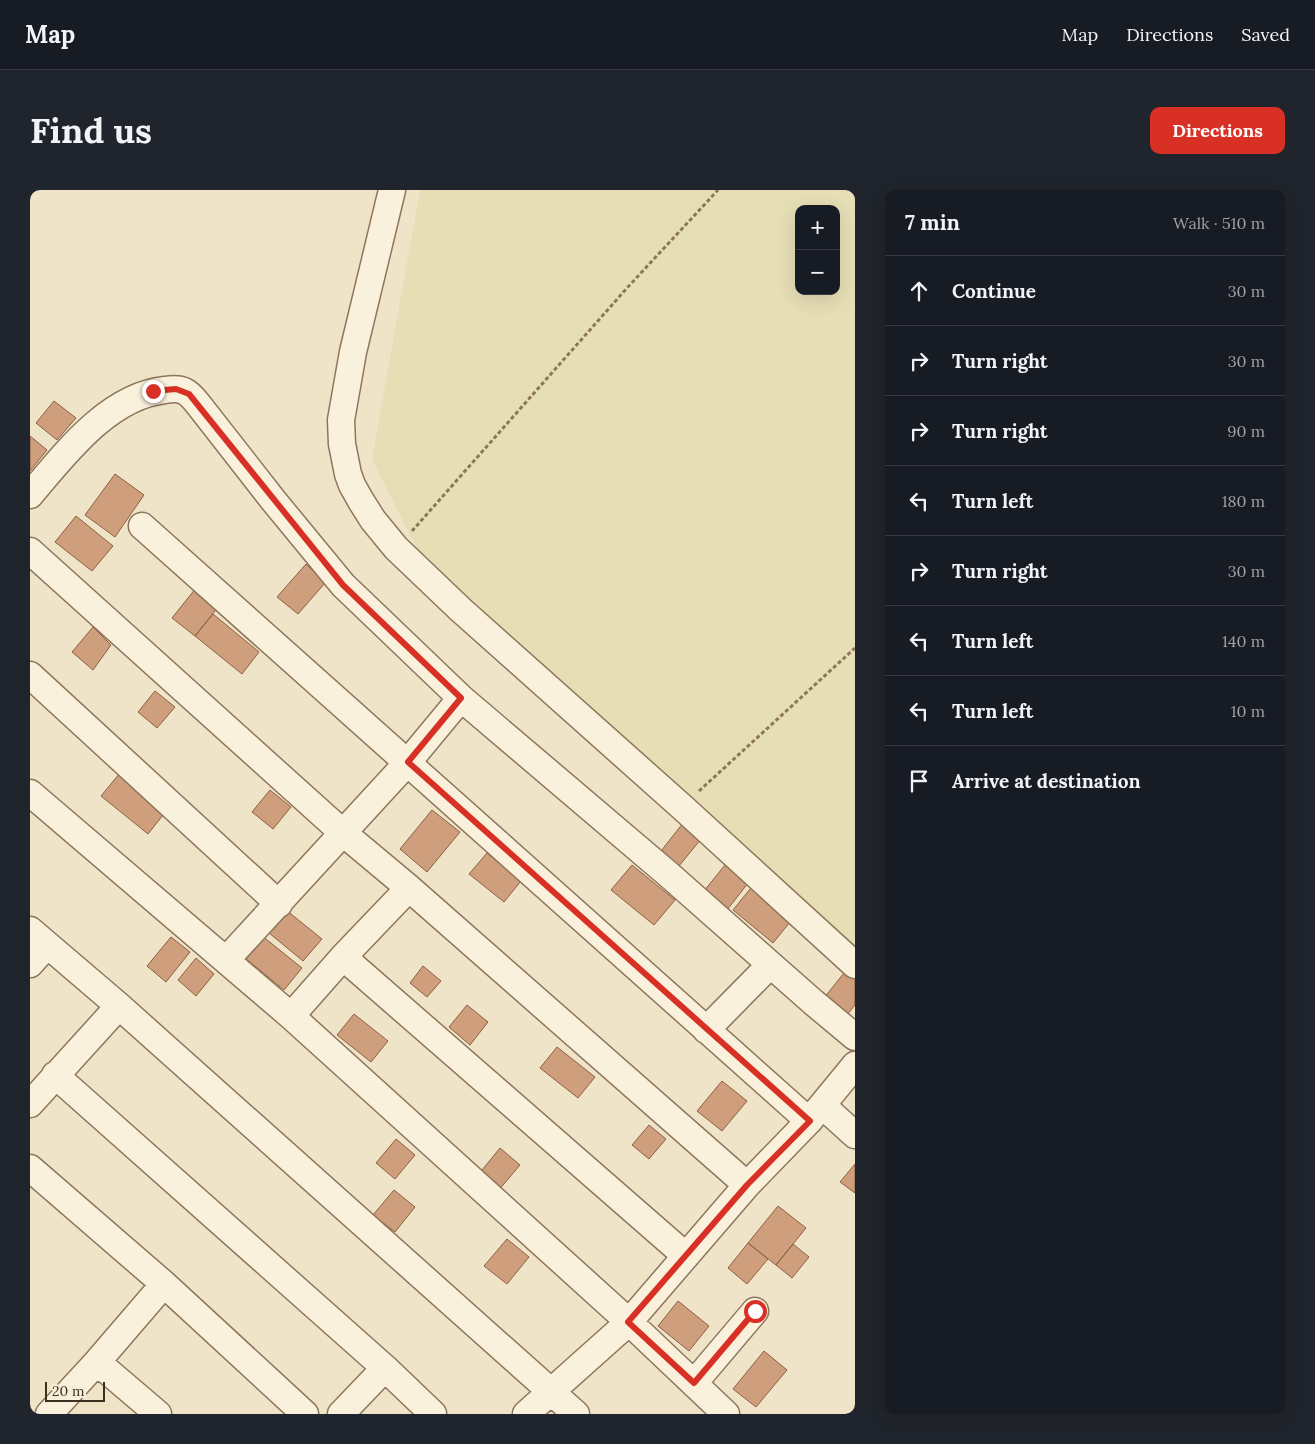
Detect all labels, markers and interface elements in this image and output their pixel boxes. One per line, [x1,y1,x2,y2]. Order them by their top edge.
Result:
text: Map [25,19,75,50]
text: Map [1062,23,1098,46]
text: Directions [1126,23,1213,46]
text: Saved [1241,23,1290,46]
button: Directions [1150,107,1285,154]
text: Find us [30,108,152,153]
map controls [795,205,840,295]
button: + [795,205,840,250]
text: 7 min [905,209,960,236]
text: Walk · 510 m [1173,213,1265,233]
button: − [795,250,840,295]
icon: ahead [905,277,933,305]
text: Continue [952,279,1036,303]
text: 30 m [1228,281,1265,301]
icon: right [905,347,933,375]
text: Turn right [952,349,1048,373]
text: 30 m [1228,351,1265,371]
route end [142,380,165,403]
icon: right [905,417,933,445]
text: Turn right [952,419,1048,443]
text: 90 m [1227,421,1265,441]
icon: left [905,487,933,515]
text: Turn left [952,489,1033,513]
text: 180 m [1222,491,1265,511]
icon: right [905,557,933,585]
text: Turn right [952,559,1048,583]
text: 30 m [1228,561,1265,581]
icon: left [905,627,933,655]
text: Turn left [952,629,1033,653]
text: 140 m [1222,631,1265,651]
icon: left [905,697,933,725]
text: Turn left [952,699,1033,723]
text: 10 m [1231,701,1265,721]
icon: arrive [905,767,933,795]
text: Arrive at destination [952,769,1141,793]
route start [744,1300,767,1323]
scale bar [45,1379,105,1402]
text: 20 m [52,1382,84,1400]

